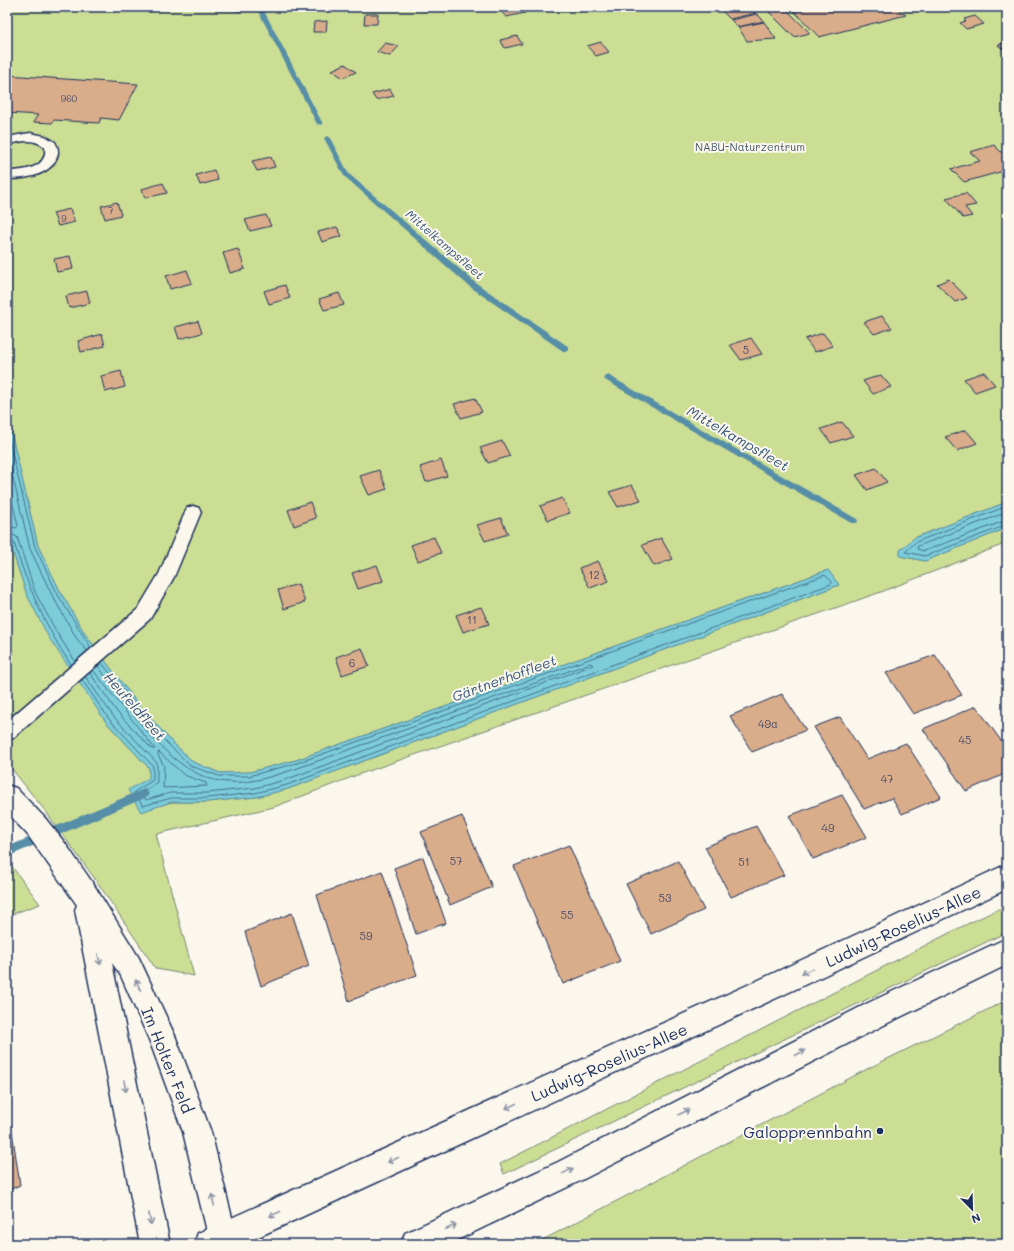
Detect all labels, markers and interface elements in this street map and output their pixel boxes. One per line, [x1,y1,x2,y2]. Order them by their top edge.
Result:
house number: 960 [61,93,78,104]
park label: NABU-Naturzentrum [695,139,805,154]
house number: 7 [108,205,114,216]
water label: Mittelkampsfleet [403,206,487,282]
house number: 9 [61,213,67,224]
house number: 5 [743,342,749,357]
water label: Mittelkampsfleet [683,401,793,475]
house number: 12 [588,567,600,582]
house number: 11 [467,612,477,627]
water label: Gärtnerhoffleet [449,650,559,706]
house number: 6 [349,655,355,670]
water label: Heufeldfleet [100,668,170,744]
house number: 49a [758,716,778,731]
house number: 45 [959,732,971,747]
house number: 47 [881,771,893,786]
house number: 49 [822,820,835,835]
house number: 57 [450,853,462,868]
house number: 51 [738,854,750,869]
street label: Ludwig-Roselius-Allee [822,881,984,971]
house number: 53 [659,890,672,905]
house number: 55 [561,907,573,922]
house number: 59 [360,928,373,943]
one-way arrow [95,952,103,965]
one-way arrow [802,968,814,975]
one-way arrow [134,980,141,992]
street label: Im Holter Feld [137,1004,199,1116]
street label: Ludwig-Roselius-Allee [527,1018,691,1106]
one-way arrow [793,1048,805,1056]
one-way arrow [121,1080,129,1093]
one-way arrow [505,1103,517,1111]
one-way arrow [678,1108,690,1115]
place label: Galopprennbahn [743,1121,872,1142]
marker: Galopprennbahn [875,1126,885,1136]
one-way arrow [387,1157,399,1164]
one-way arrow [562,1167,574,1174]
north arrow [952,1189,992,1229]
one-way arrow [209,1194,217,1207]
one-way arrow [269,1210,281,1218]
text: N [969,1210,983,1227]
one-way arrow [147,1212,155,1225]
one-way arrow [445,1223,457,1230]

